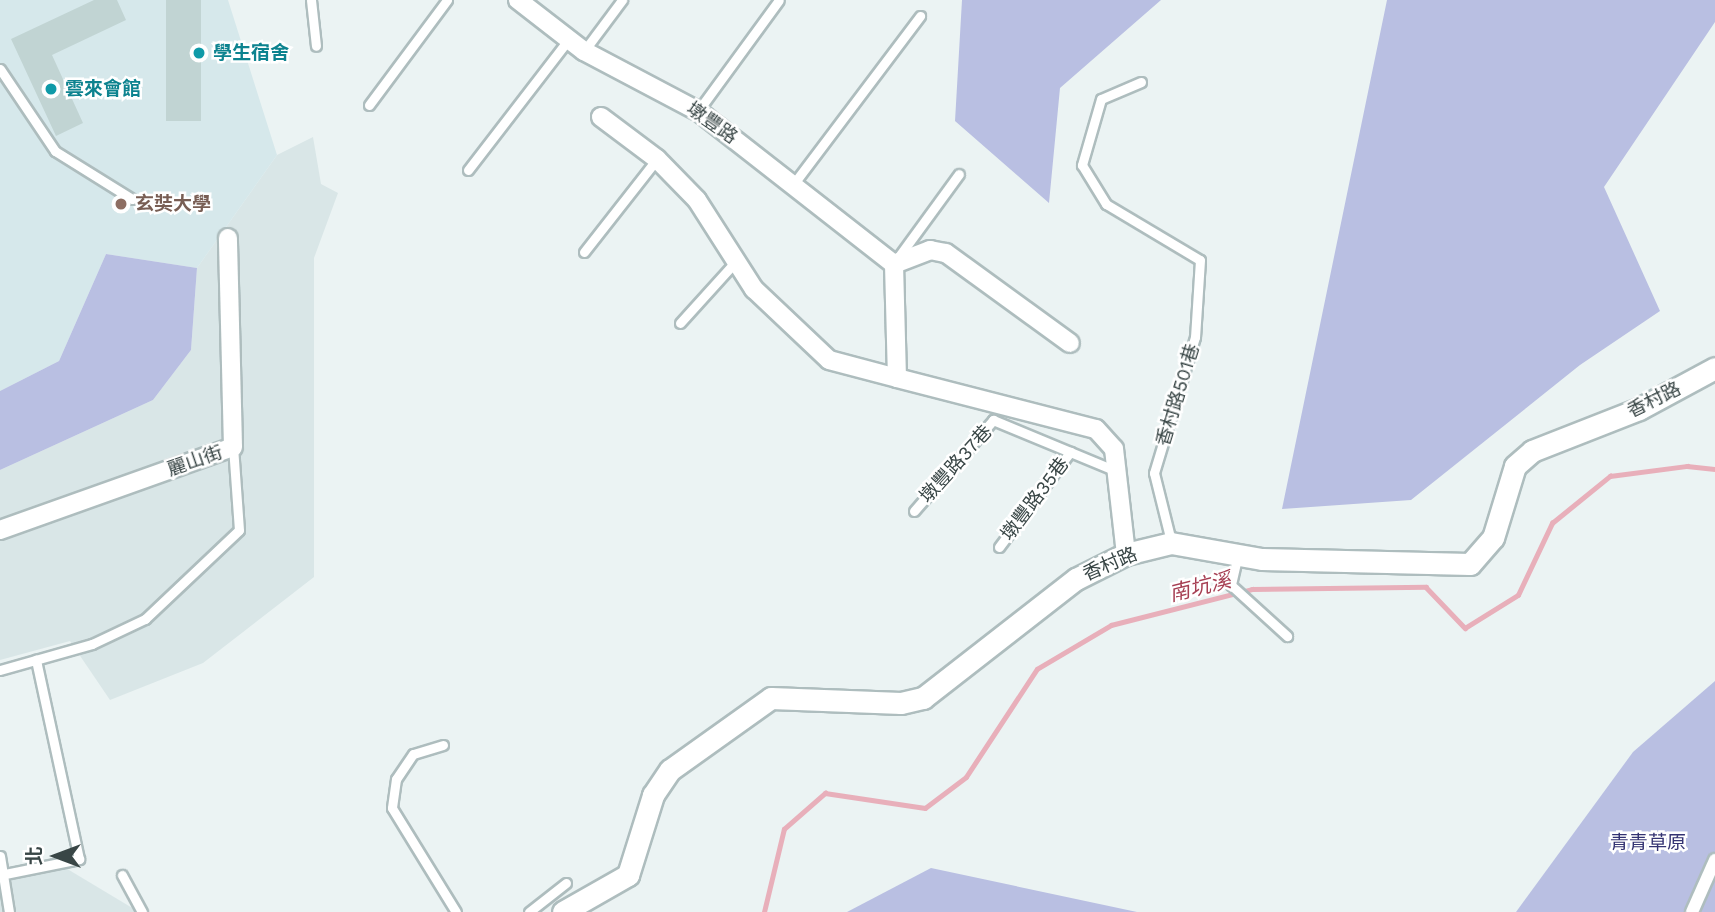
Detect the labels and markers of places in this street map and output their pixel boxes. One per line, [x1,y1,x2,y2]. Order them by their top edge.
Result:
place label: 學生宿舍 [213,42,289,64]
marker: 學生宿舍 [191,45,207,61]
place label: 雲來會館 [65,78,141,100]
marker: 雲來會館 [43,81,59,97]
place label: 玄奘大學 [135,193,211,215]
marker: 玄奘大學 [113,196,129,212]

